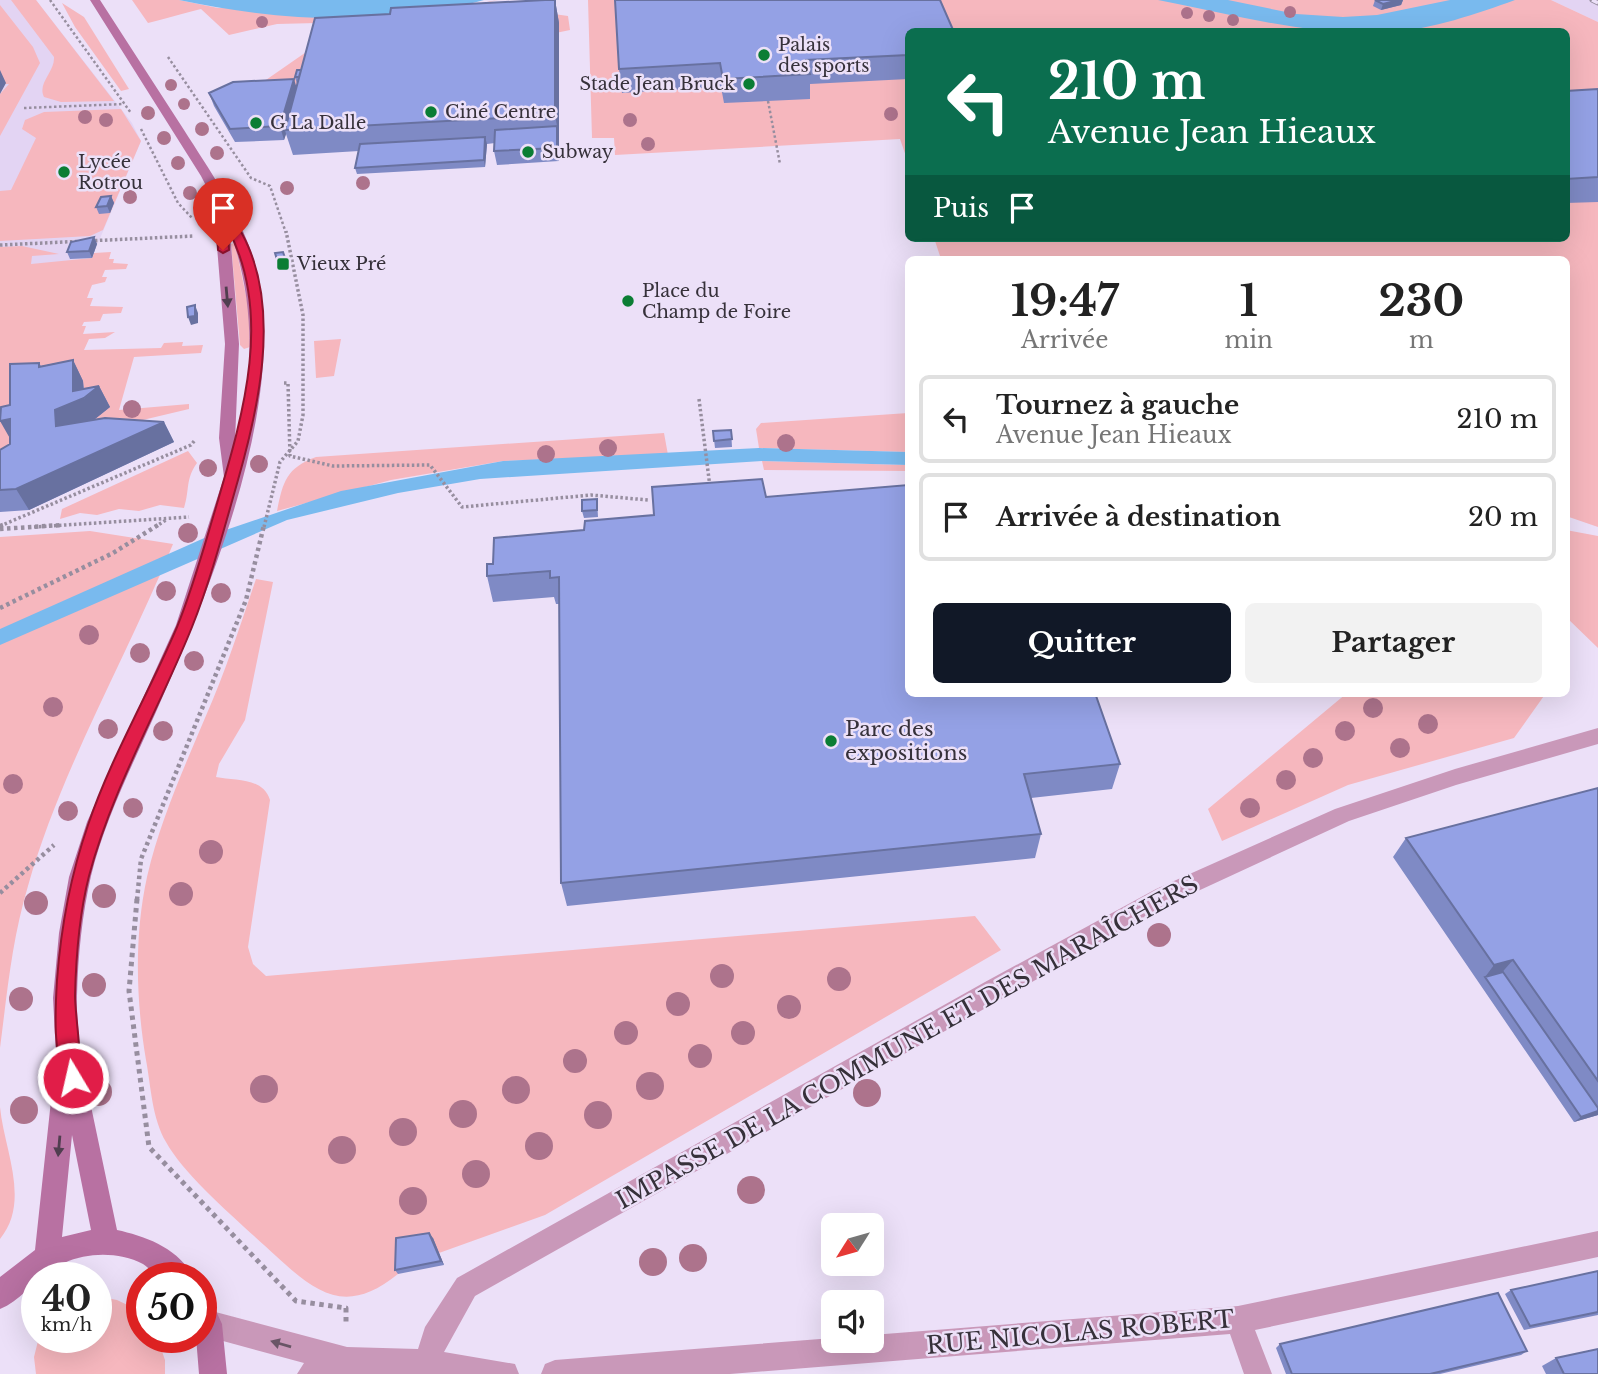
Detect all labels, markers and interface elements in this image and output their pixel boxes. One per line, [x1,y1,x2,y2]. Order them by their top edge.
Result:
place label: Palais des sports [778,34,870,77]
marker: Palais des sports [756,47,772,63]
text: 210 m [1048,51,1206,112]
icon: left [933,56,1024,147]
place label: Stade Jean Bruck [579,73,735,95]
marker: Stade Jean Bruck [741,76,757,92]
place label: Ciné Centre [445,101,556,123]
marker: Ciné Centre [423,104,439,120]
place label: G La Dalle [270,112,366,134]
text: Avenue Jean Hieaux [1048,112,1376,152]
marker: G La Dalle [248,115,264,131]
place label: Subway [542,141,614,163]
marker: Subway [520,144,536,160]
place label: Lycée Rotrou [78,151,143,194]
marker: Lycée Rotrou [56,164,72,180]
pin [193,178,253,250]
icon: arrive [204,189,242,227]
icon: arrive [1003,189,1041,227]
text: Puis [933,192,989,224]
place label: Vieux Pré [296,253,386,275]
marker: Vieux Pré [275,256,291,272]
text: 19:47 [1011,275,1119,327]
text: 1 [1239,275,1258,327]
text: 230 [1379,275,1464,327]
place label: Place du Champ de Foire [642,280,791,323]
one-way arrow [222,286,233,308]
marker: Place du Champ de Foire [620,293,636,309]
text: Arrivée [1021,326,1108,354]
text: min [1224,326,1273,354]
text: m [1409,326,1434,354]
text: Tournez à gauche [996,389,1239,421]
icon: left [937,400,975,438]
text: 210 m [1456,403,1538,435]
text: Avenue Jean Hieaux [996,421,1232,449]
icon: arrive [937,498,975,536]
text: Arrivée à destination [996,501,1281,533]
text: 20 m [1468,501,1538,533]
button: Quitter [933,603,1231,683]
button: Partager [1245,603,1542,683]
place label: Parc des expositions [845,716,967,766]
marker: Parc des expositions [823,733,839,749]
street label: IMPASSE DE LA COMMUNE ET DES MARAÎCHERS [610,868,1203,1215]
position arrow [36,1041,110,1115]
one-way arrow [53,1135,64,1157]
north arrow [821,1213,884,1276]
map controls [821,1213,884,1353]
speed limit sign: 50 [126,1262,217,1353]
text: 40 [42,1277,91,1320]
button: sound [821,1290,884,1353]
street label: RUE NICOLAS ROBERT [925,1304,1235,1360]
text: km/h [41,1314,92,1336]
one-way arrow [270,1338,292,1349]

